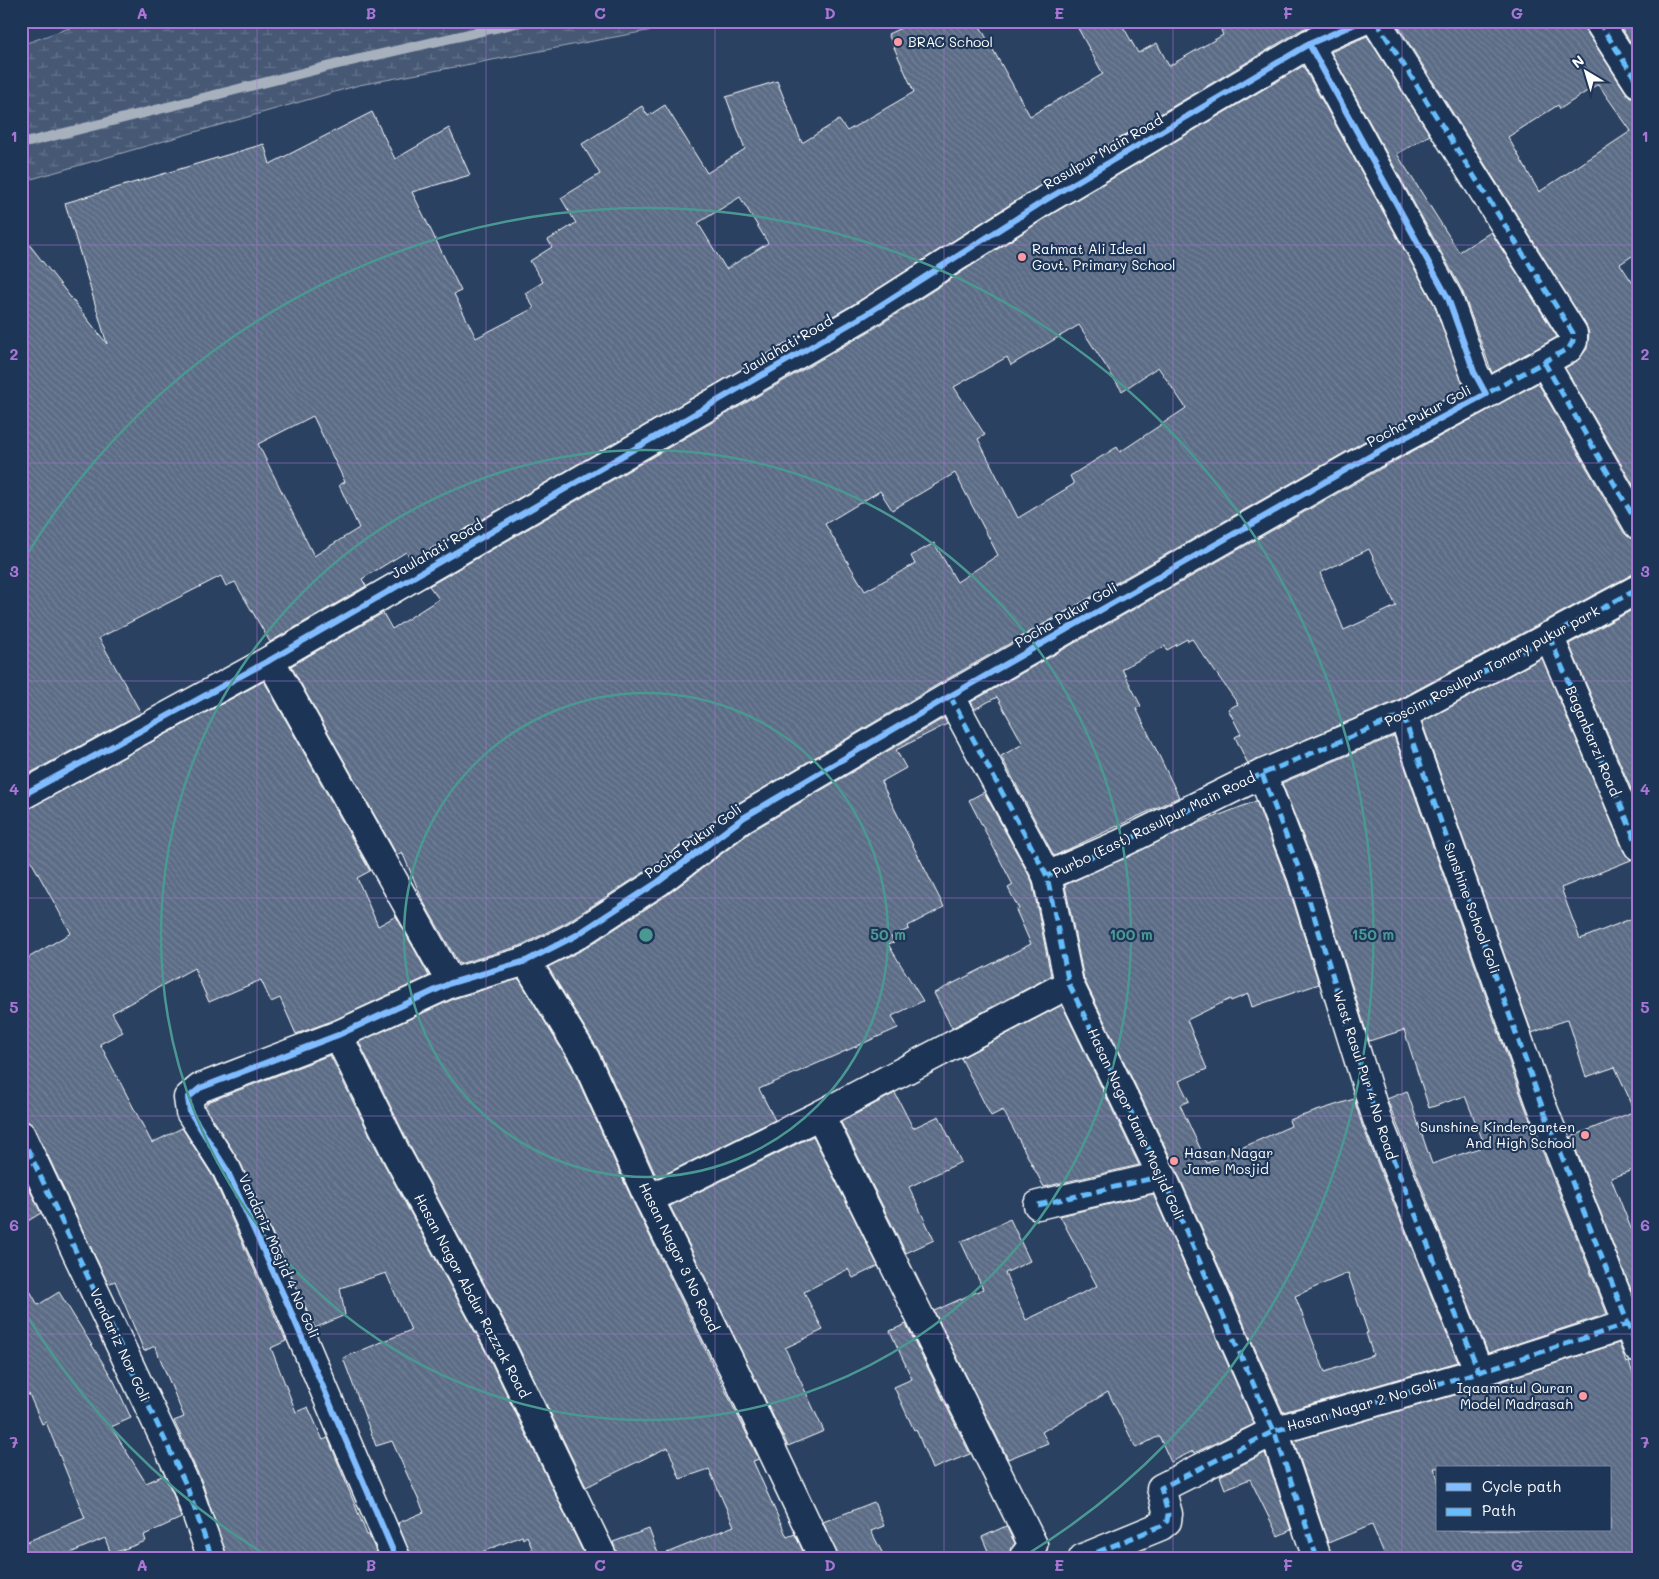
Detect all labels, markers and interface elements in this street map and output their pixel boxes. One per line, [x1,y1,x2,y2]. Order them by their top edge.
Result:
text: A [136,2,148,23]
text: B [366,2,376,23]
text: C [594,2,606,23]
text: D [824,2,836,23]
text: E [1054,2,1064,23]
text: F [1283,2,1293,23]
text: G [1511,2,1523,23]
place label: BRAC School [908,32,993,51]
marker: BRAC School [892,36,904,48]
north arrow [1562,48,1612,98]
text: N [1568,51,1588,72]
street label: Rasulpur Main Road [1040,110,1166,193]
text: 1 [10,125,18,146]
text: 1 [1641,125,1649,146]
place label: Rahmat Ali Ideal Govt. Primary School [1032,239,1176,274]
marker: Rahmat Ali Ideal Govt. Primary School [1016,251,1028,263]
street label: Jaulahati Road [738,311,836,378]
text: 2 [10,343,19,364]
text: 2 [1641,343,1650,364]
street label: Pocha Pukur Goli [1363,380,1474,451]
street label: Jaulahati Road [388,515,486,582]
text: 3 [9,560,19,581]
text: 3 [1640,560,1650,581]
street label: Pocha Pukur Goli [1011,577,1121,652]
street label: Poscim Rosulpur Tonary pukur park [1381,601,1603,731]
street label: Baganbarzi Road [1562,683,1625,799]
street label: Purbo (East) Rasulpur Main Road [1049,767,1258,882]
text: 4 [9,778,19,799]
text: 4 [1640,778,1650,799]
street label: Pocha Pukur Goli [640,799,745,882]
street label: Sunshine School Goli [1440,840,1505,976]
text: 50 m [870,924,906,944]
text: 100 m [1109,924,1153,944]
text: 150 m [1352,924,1394,944]
centre of rings [637,926,655,944]
street label: Wast Rasul Pur 4 No Road [1329,988,1402,1162]
text: 5 [9,996,19,1017]
text: 5 [1640,996,1650,1017]
street label: Hasan Nagor Jame Mosjid Goli [1084,1025,1189,1223]
place label: Sunshine Kindergarten And High School [1420,1117,1575,1152]
marker: Sunshine Kindergarten And High School [1579,1129,1591,1141]
place label: Hasan Nagar Jame Mosjid [1184,1143,1273,1178]
marker: Hasan Nagar Jame Mosjid [1168,1155,1180,1167]
street label: Vandariz Mosjid 4 No Goli [235,1171,324,1341]
street label: Hasan Nagor 3 No Road [635,1179,724,1335]
street label: Hasan Nagor Abdur Razzak Road [410,1190,535,1401]
text: 6 [9,1214,19,1235]
text: 6 [1640,1214,1650,1235]
street label: Vandariz Nor Goli [86,1285,155,1405]
street label: Hasan Nagar 2 No Goli [1284,1374,1439,1435]
place label: Iqaamatul Quran Model Madrasah [1457,1378,1573,1413]
marker: Iqaamatul Quran Model Madrasah [1577,1390,1589,1402]
text: 7 [10,1431,19,1452]
text: 7 [1641,1431,1650,1452]
legend [1436,1466,1612,1532]
text: Cycle path [1482,1476,1561,1496]
text: Path [1482,1500,1516,1520]
text: A [136,1554,148,1575]
text: B [366,1554,376,1575]
text: C [594,1554,606,1575]
text: D [824,1554,836,1575]
text: E [1054,1554,1064,1575]
text: F [1283,1554,1293,1575]
text: G [1511,1554,1523,1575]

